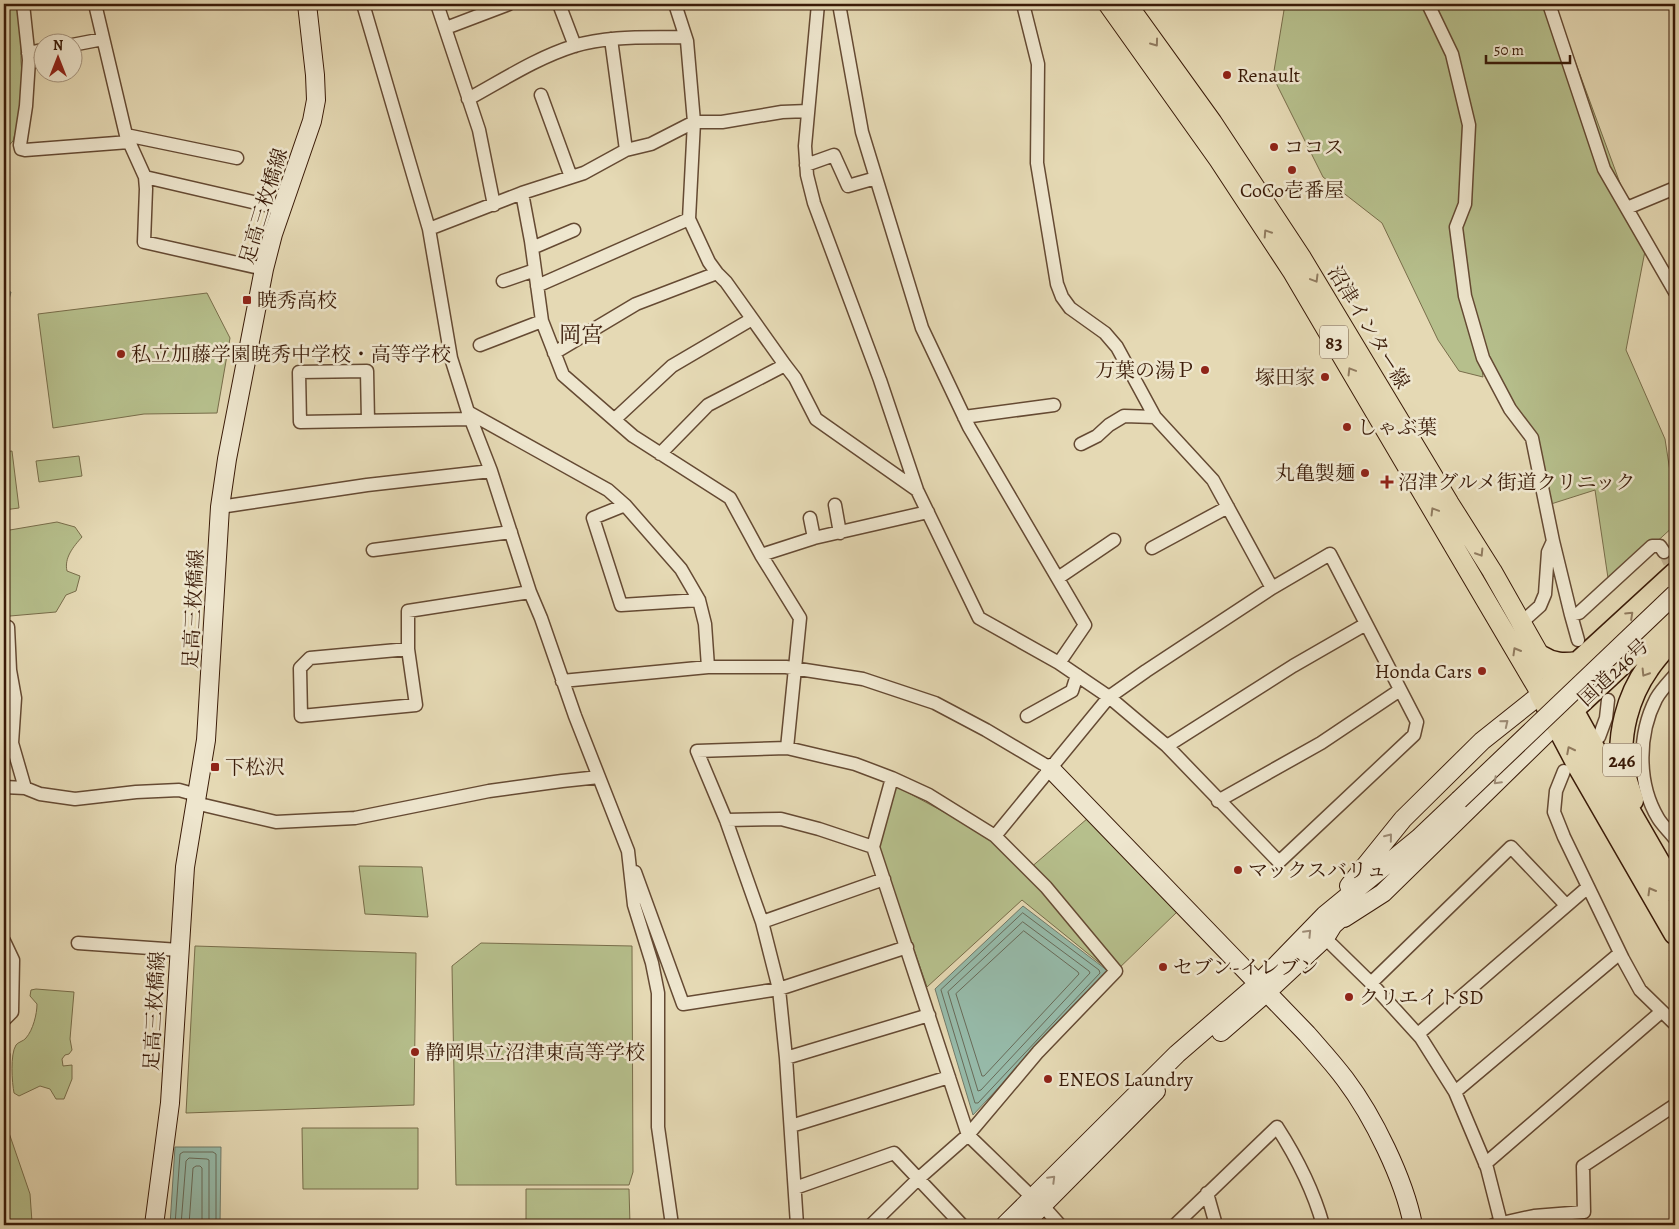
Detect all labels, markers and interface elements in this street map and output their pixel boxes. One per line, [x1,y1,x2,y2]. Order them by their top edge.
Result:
north arrow [32,32,82,82]
scale bar [1486,32,1570,64]
text: N [53,36,63,55]
one-way arrow [1150,37,1158,46]
text: 50 m [1494,40,1524,60]
place label: Renault [1237,62,1301,89]
marker: Renault [1221,69,1233,81]
place label: ココス [1284,134,1344,161]
marker: ココス [1268,141,1280,153]
street label: 足高三枚橋線 [233,145,294,267]
marker: CoCo壱番屋 [1286,164,1298,176]
place label: CoCo壱番屋 [1240,177,1344,204]
one-way arrow [1264,229,1273,238]
street label: 沼津インター線 [1321,261,1416,394]
one-way arrow [1308,274,1318,283]
place label: 暁秀高校 [257,287,337,314]
marker: 暁秀高校 [241,294,253,306]
district label: 岡宮 [559,320,603,350]
road number: 83 [1320,326,1348,358]
place label: 私立加藤学園暁秀中学校・高等学校 [131,341,451,368]
marker: 私立加藤学園暁秀中学校・高等学校 [115,348,127,360]
place label: 万葉の湯Ｐ [1095,357,1195,384]
marker: 万葉の湯Ｐ [1199,364,1211,376]
place label: 塚田家 [1255,364,1315,391]
one-way arrow [1348,368,1358,377]
marker: 塚田家 [1319,371,1331,383]
place label: しゃぶ葉 [1357,414,1437,441]
marker: しゃぶ葉 [1341,421,1353,433]
place label: 丸亀製麺 [1275,460,1355,487]
marker: 丸亀製麺 [1359,467,1371,479]
place label: 沼津グルメ街道クリニック [1398,469,1636,496]
marker: 沼津グルメ街道クリニック [1380,475,1394,489]
one-way arrow [1431,508,1441,517]
street label: 足高三枚橋線 [177,548,210,670]
one-way arrow [1474,548,1484,557]
one-way arrow [1625,612,1634,621]
street label: 国道246号 [1572,633,1655,712]
one-way arrow [1513,648,1523,657]
place label: Honda Cars [1375,658,1472,685]
marker: Honda Cars [1476,665,1488,677]
one-way arrow [1642,667,1651,677]
one-way arrow [1499,721,1508,729]
road number: 246 [1603,744,1641,776]
one-way arrow [1566,746,1577,755]
place label: 下松沢 [225,754,285,781]
marker: 下松沢 [209,761,221,773]
one-way arrow [1494,775,1503,784]
one-way arrow [1383,833,1392,842]
place label: マックスバリュ [1248,857,1386,884]
marker: マックスバリュ [1232,864,1244,876]
one-way arrow [1647,887,1657,896]
one-way arrow [1302,930,1311,939]
street label: 足高三枚橋線 [138,950,171,1072]
place label: セブン-イレブン [1173,954,1319,981]
marker: セブン-イレブン [1157,961,1169,973]
place label: クリエイトSD [1359,984,1483,1011]
marker: クリエイトSD [1343,991,1355,1003]
place label: 静岡県立沼津東高等学校 [425,1039,645,1066]
marker: 静岡県立沼津東高等学校 [409,1046,421,1058]
place label: ENEOS Laundry [1058,1066,1194,1093]
marker: ENEOS Laundry [1042,1073,1054,1085]
one-way arrow [1046,1175,1055,1184]

